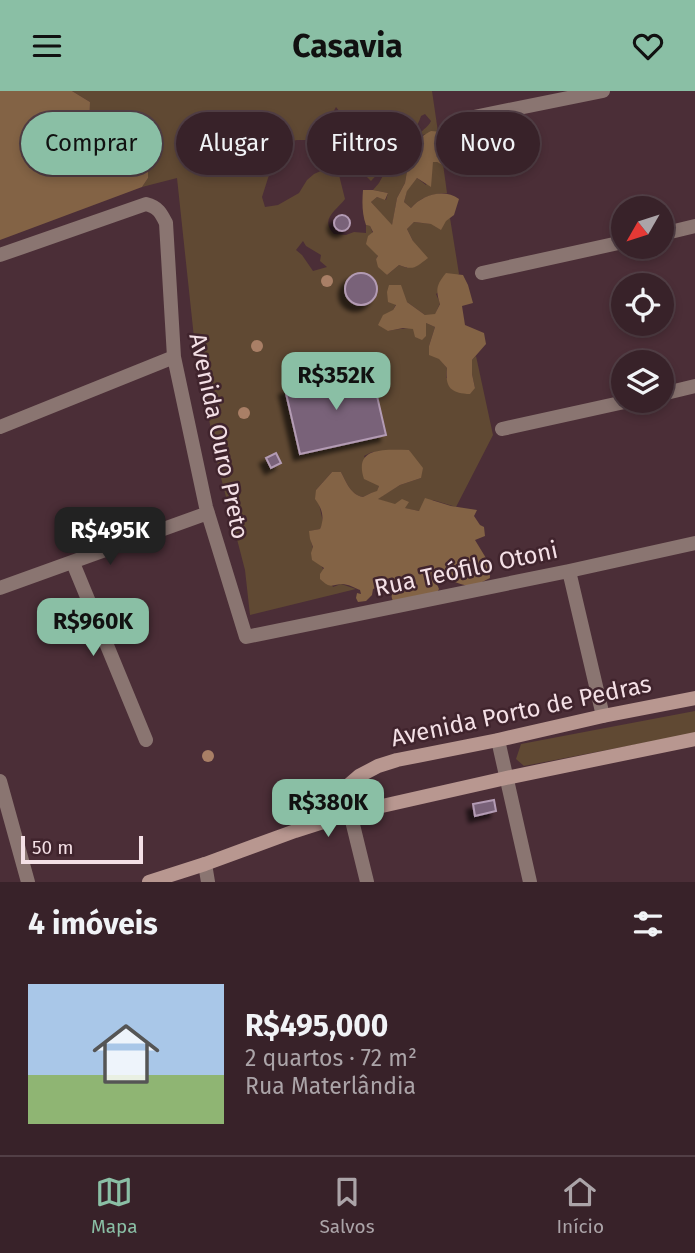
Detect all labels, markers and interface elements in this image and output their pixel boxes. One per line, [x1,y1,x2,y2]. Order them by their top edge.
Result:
icon: menu [28,27,66,65]
text: Casavia [292,27,403,65]
icon: heart [629,27,667,65]
chip: Comprar [21,112,162,175]
chip: Alugar [176,112,293,175]
chip: Filtros [307,112,422,175]
chip: Novo [436,112,540,175]
north arrow [611,196,674,259]
map controls [611,196,674,413]
button: locate [611,273,674,336]
street label: Avenida Ouro Preto [183,330,255,542]
button: layers [611,350,674,413]
pin: R$352K [279,353,393,412]
text: R$352K [297,361,375,389]
pin: R$495K [53,507,167,567]
text: R$495K [71,516,149,544]
street label: Rua Teófilo Otoni [372,536,560,602]
pin: R$960K [36,599,150,658]
text: R$960K [53,607,133,635]
street label: Avenida Porto de Pedras [388,670,654,752]
pin: R$380K [271,779,385,839]
text: R$380K [288,788,368,816]
scale bar [21,833,144,865]
text: 50 m [32,836,73,859]
icon: filters [629,905,667,943]
text: 4 imóveis [28,906,158,942]
text: R$495,000 [245,1008,388,1044]
icon: home [84,1012,168,1096]
text: 2 quartos · 72 m² [245,1044,417,1072]
text: Rua Materlândia [245,1072,416,1100]
tab: Mapa [91,1173,138,1238]
tab: Salvos [319,1173,375,1238]
tab: Início [556,1173,604,1238]

